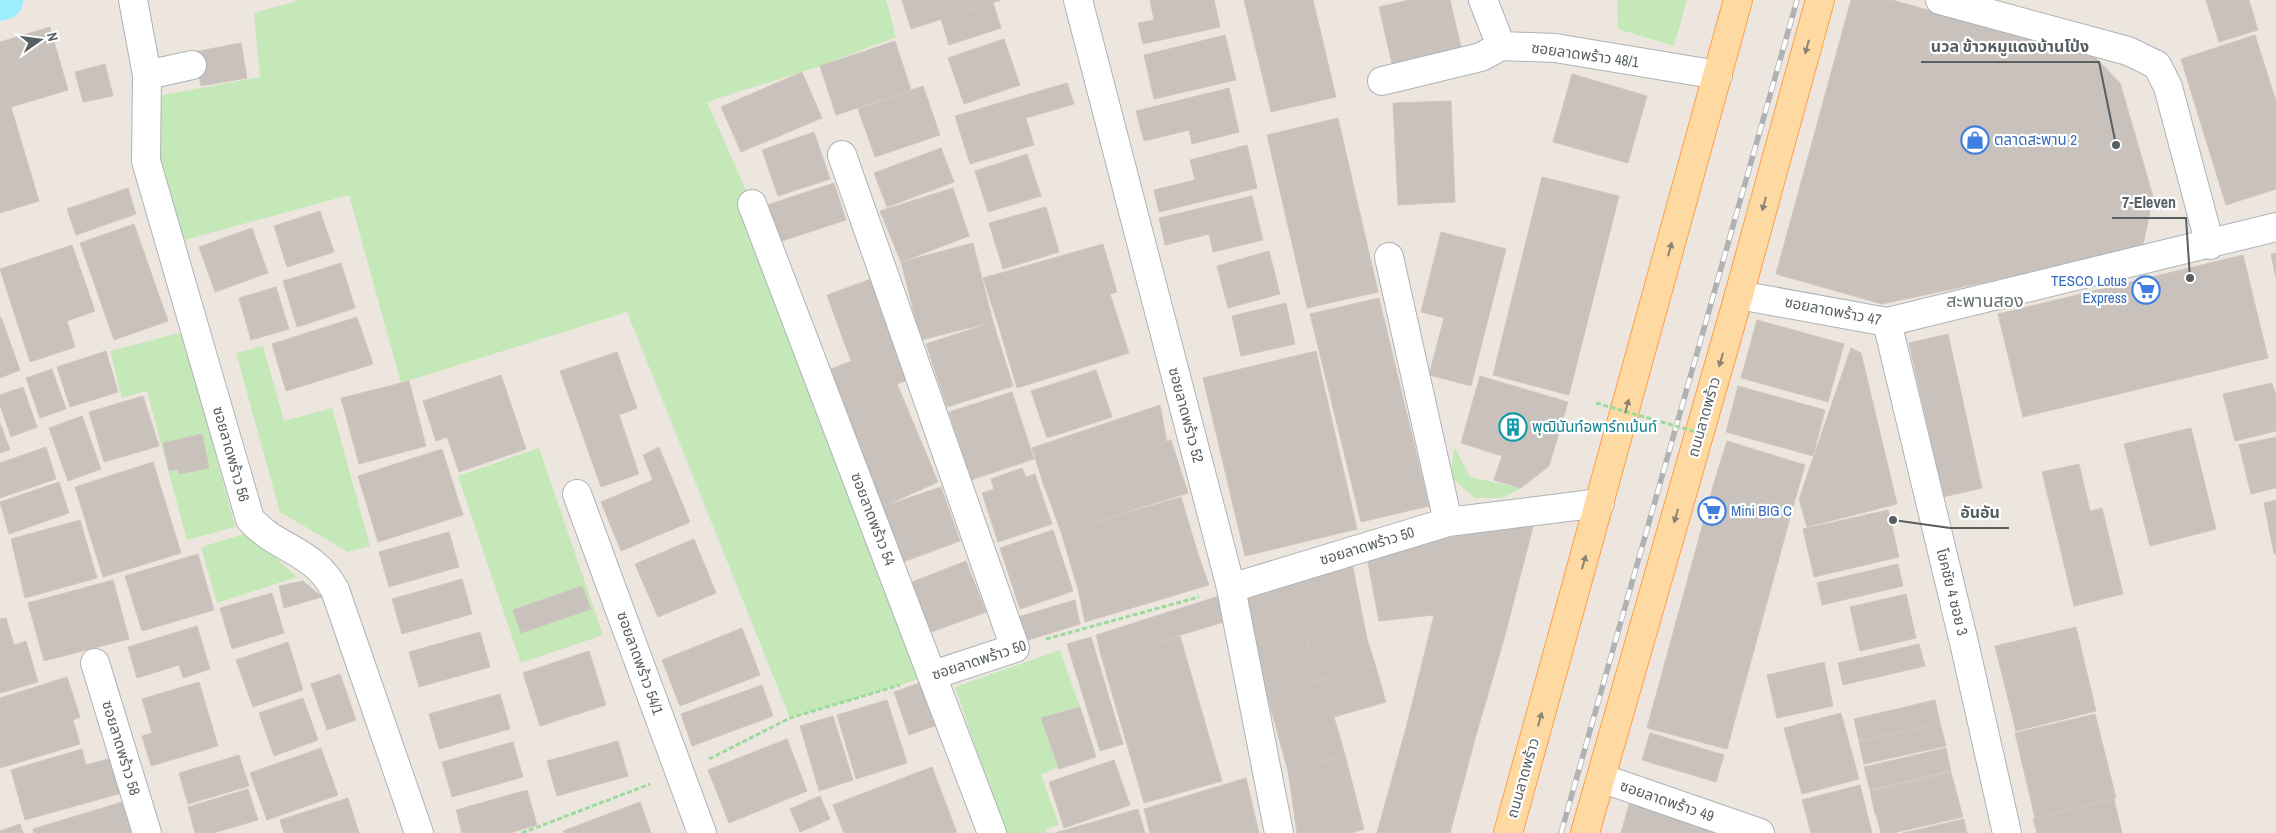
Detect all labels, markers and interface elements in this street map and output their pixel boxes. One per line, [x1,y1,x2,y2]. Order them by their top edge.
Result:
north arrow [15,15,65,65]
text: N [43,31,62,43]
callout: นวล ข้าวหมูแดงบ้านโป่ง [1921,31,2099,62]
text: นวล ข้าวหมูแดงบ้านโป่ง [1931,35,2089,57]
street label: ซอยลาดพร้าว 48/1 [1530,37,1640,72]
one-way arrow [1803,40,1811,55]
shop icon: ตลาดสะพาน 2 [1960,125,1990,155]
place label: ตลาดสะพาน 2 [1994,129,2077,150]
callout: 7-Eleven [2112,187,2186,218]
text: 7-Eleven [2122,191,2176,213]
one-way arrow [1760,196,1768,211]
one-way arrow [1667,241,1675,256]
place label: TESCO Lotus Express [2051,270,2127,308]
supermarket icon: TESCO Lotus Express [2131,275,2161,305]
district label: สะพานสอง [1946,288,2024,313]
street label: ซอยลาดพร้าว 47 [1783,291,1883,330]
one-way arrow [1716,353,1724,368]
street label: ซอยลาดพร้าว 52 [1164,365,1209,465]
street label: ถนนลาดพร้าว [1682,374,1725,459]
one-way arrow [1623,398,1631,413]
street label: ซอยลาดพร้าว 56 [208,404,255,504]
building icon: พุฒินันท์อพาร์ทเม้นท์ [1498,412,1528,442]
place label: พุฒินันท์อพาร์ทเม้นท์ [1532,416,1657,437]
street label: ซอยลาดพร้าว 54 [846,469,901,569]
supermarket icon: Mini BIG C [1697,496,1727,526]
callout: อันอัน [1950,497,2009,528]
place label: Mini BIG C [1731,500,1792,521]
text: อันอัน [1960,501,2000,523]
one-way arrow [1671,509,1679,524]
street label: ซอยลาดพร้าว 50 [1317,521,1417,570]
street label: โชคชัย 4 ซอย 3 [1932,546,1973,638]
one-way arrow [1580,555,1588,570]
street label: ซอยลาดพร้าว 54/1 [612,608,669,717]
street label: ซอยลาดพร้าว 50 [929,634,1029,685]
street label: ซอยลาดพร้าว 58 [97,698,146,798]
one-way arrow [1536,711,1544,726]
street label: ถนนลาดพร้าว [1501,735,1544,820]
street label: ซอยลาดพร้าว 49 [1617,775,1717,826]

